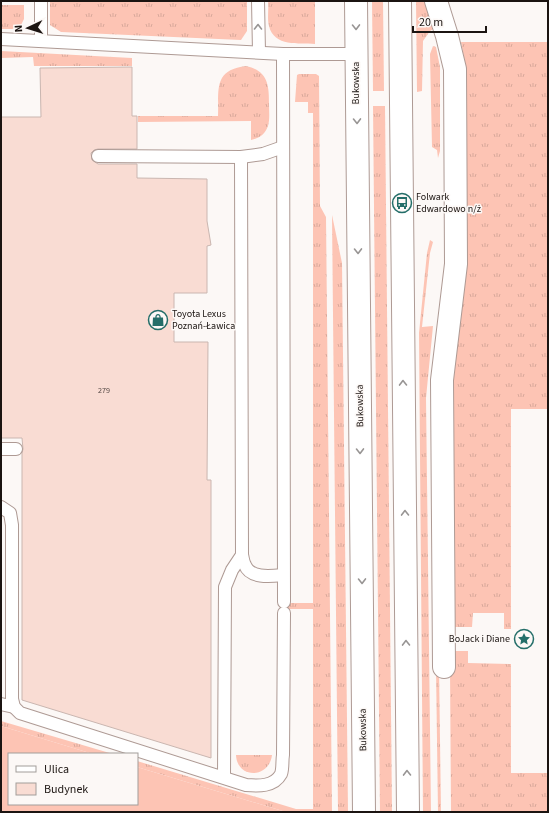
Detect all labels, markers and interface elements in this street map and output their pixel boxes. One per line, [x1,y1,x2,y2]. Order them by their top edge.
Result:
north arrow [8,8,48,48]
scale bar [413,8,486,34]
text: 20 m [419,14,443,31]
text: N [11,24,26,33]
one-way arrow [254,24,263,30]
one-way arrow [352,24,360,30]
street label: Bukowska [349,62,363,104]
one-way arrow [353,118,361,124]
place label: Folwark Edwardowo n/ż [416,190,481,216]
bus stop icon: Folwark Edwardowo n/ż [391,192,413,214]
one-way arrow [354,248,362,254]
place label: Toyota Lexus Poznań-Ławica [172,307,235,333]
shop icon: Toyota Lexus Poznań-Ławica [147,309,169,331]
one-way arrow [399,380,408,386]
house number: 279 [98,385,110,396]
street label: Bukowska [353,385,367,427]
one-way arrow [356,448,364,454]
one-way arrow [401,510,409,516]
one-way arrow [358,578,366,584]
place icon: BoJack i Diane [513,628,535,650]
place label: BoJack i Diane [449,632,510,646]
one-way arrow [402,640,410,646]
street label: Bukowska [356,709,370,751]
legend [8,753,138,805]
text: Ulica [44,761,69,778]
one-way arrow [403,770,411,776]
text: Budynek [44,781,88,798]

